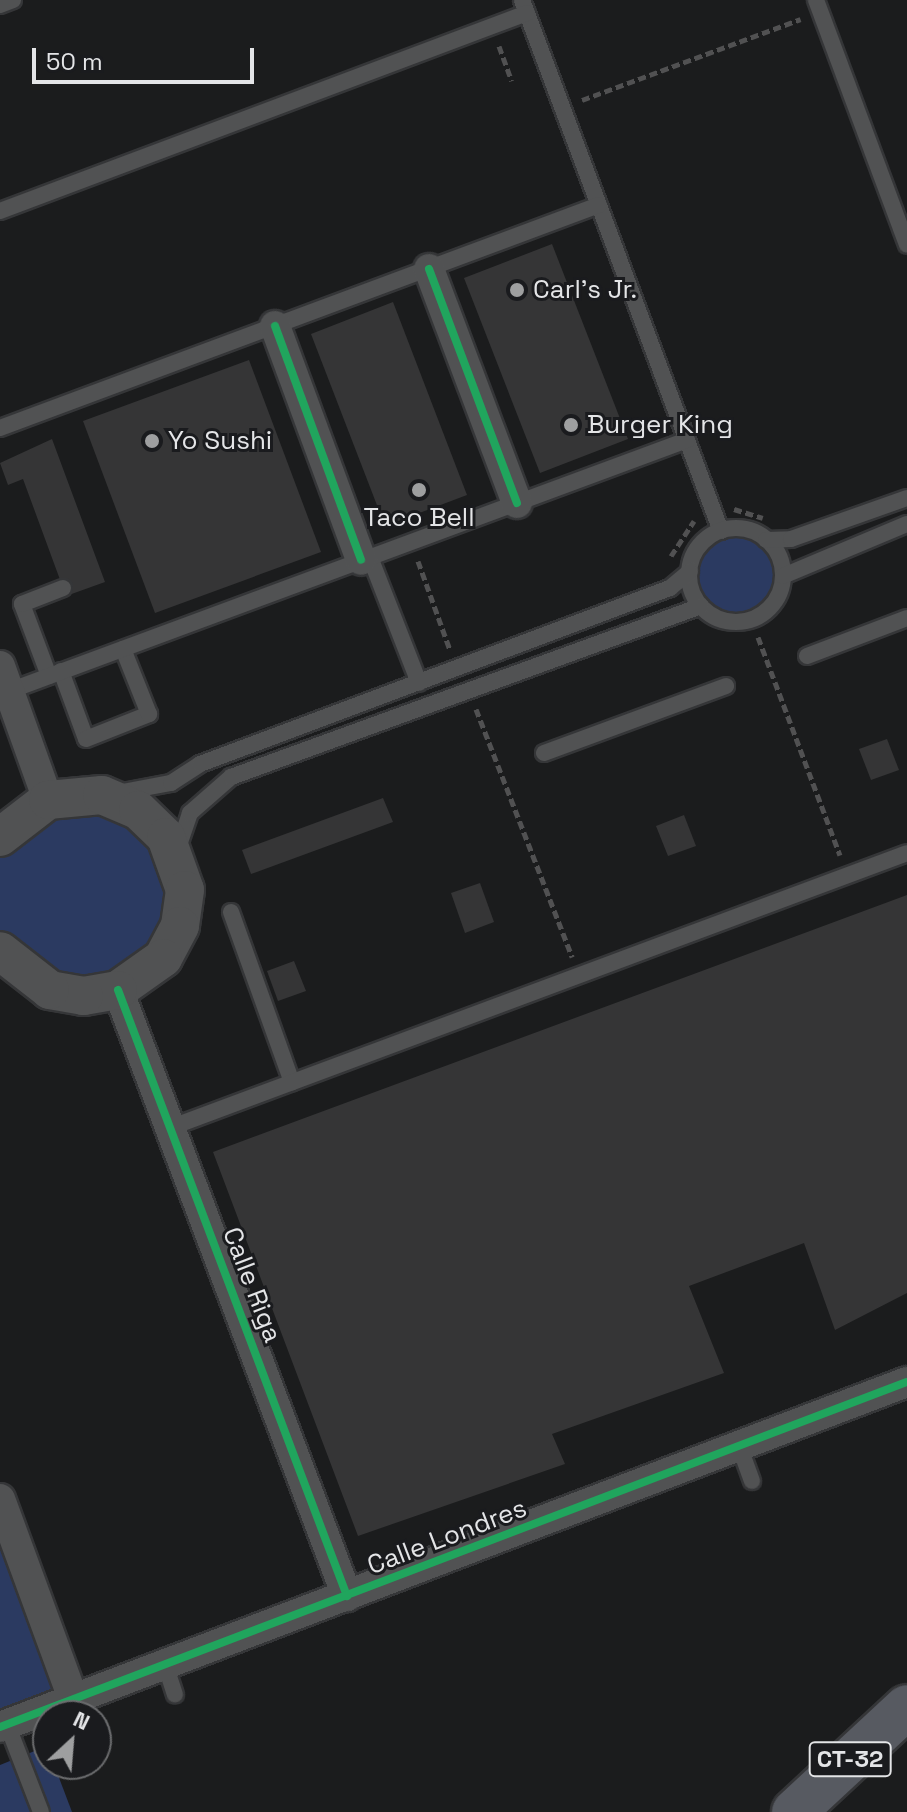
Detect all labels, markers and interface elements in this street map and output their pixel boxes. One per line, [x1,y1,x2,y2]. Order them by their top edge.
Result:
scale bar [36,32,258,82]
text: 50 m [46,46,103,77]
place label: Carl's Jr. [533,274,637,306]
marker: Carl's Jr. [508,281,526,299]
place label: Burger King [587,409,733,441]
marker: Burger King [562,416,580,434]
place label: Yo Sushi [168,425,272,457]
marker: Yo Sushi [143,432,161,450]
marker: Taco Bell [410,481,428,499]
place label: Taco Bell [363,502,475,534]
street label: Calle Riga [216,1223,288,1347]
street label: Calle Londres [363,1492,531,1582]
north arrow [32,1700,112,1780]
text: N [69,1704,94,1736]
road number: CT-32 [808,1739,892,1779]

